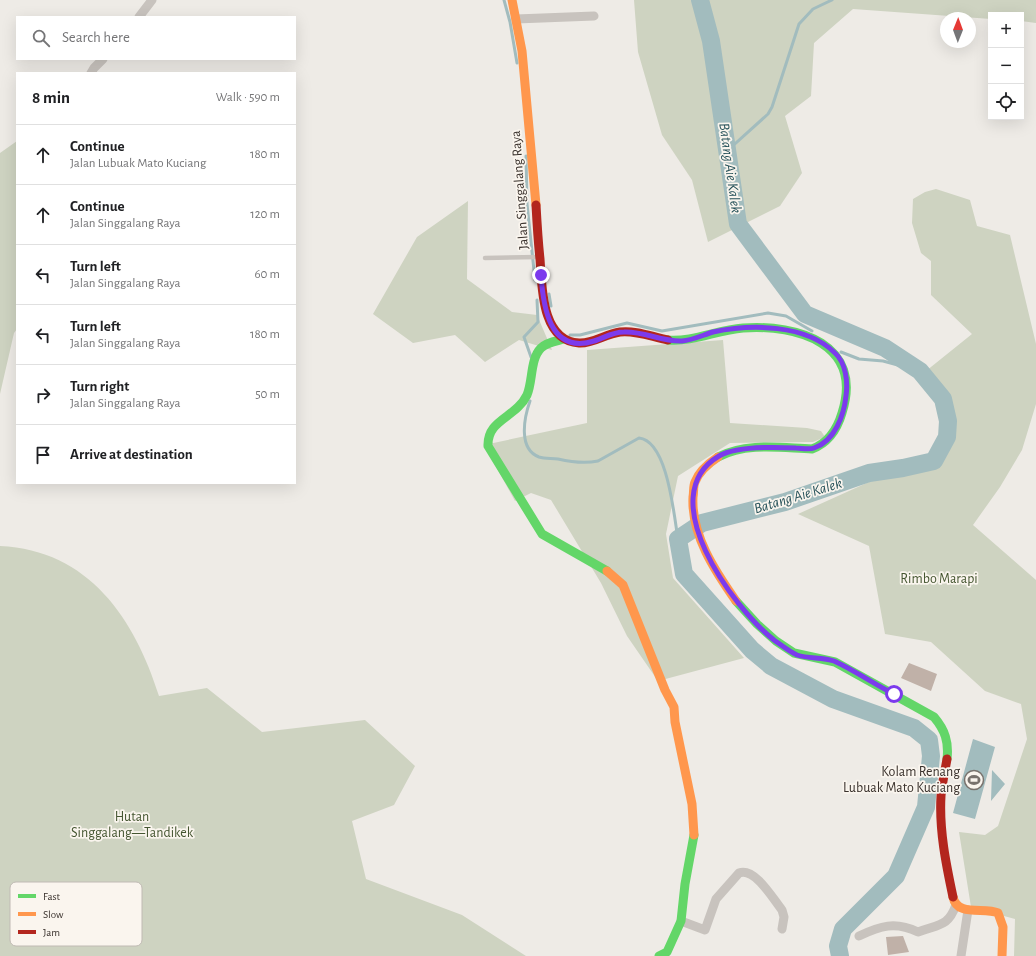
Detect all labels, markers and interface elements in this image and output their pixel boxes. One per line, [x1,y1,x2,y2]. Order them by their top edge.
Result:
north arrow [940,12,976,48]
map controls [988,12,1024,120]
button: + [988,12,1024,48]
search box [16,16,296,60]
icon: search [30,27,52,49]
text: Search here [62,30,130,45]
button: − [988,48,1024,84]
button: locate [988,84,1024,120]
text: 8 min [32,89,70,106]
text: Walk · 590 m [216,91,280,104]
water label: Batang Aie Kalek [716,122,744,214]
street label: Jalan Singgalang Raya [509,130,531,250]
text: Continue [70,139,125,154]
icon: ahead [32,144,54,166]
text: 180 m [250,148,280,161]
text: Jalan Lubuak Mato Kuciang [70,157,206,170]
text: Continue [70,199,125,214]
icon: ahead [32,204,54,226]
text: 120 m [250,208,280,221]
text: Jalan Singgalang Raya [70,217,181,230]
text: Turn left [70,259,121,274]
icon: left [32,264,54,286]
route end [532,266,550,284]
text: 60 m [254,268,280,281]
text: Jalan Singgalang Raya [70,277,181,290]
text: Turn left [70,319,121,334]
icon: left [32,324,54,346]
text: 180 m [250,328,280,341]
text: Jalan Singgalang Raya [70,337,181,350]
text: Turn right [70,379,129,394]
icon: right [32,384,54,406]
text: 50 m [255,388,280,401]
text: Jalan Singgalang Raya [70,397,181,410]
icon: arrive [32,444,54,466]
text: Arrive at destination [70,447,193,462]
water label: Batang Aie Kalek [752,476,844,516]
park label: Rimbo Marapi [900,572,978,586]
route start [885,685,903,703]
place label: Kolam Renang Lubuak Mato Kuciang [843,765,960,795]
sports icon: Kolam Renang Lubuak Mato Kuciang [963,769,985,791]
park label: Hutan Singgalang—Tandikek [71,810,194,840]
legend [10,882,142,946]
text: Fast [43,891,61,902]
text: Slow [43,909,64,920]
text: Jam [43,927,60,938]

